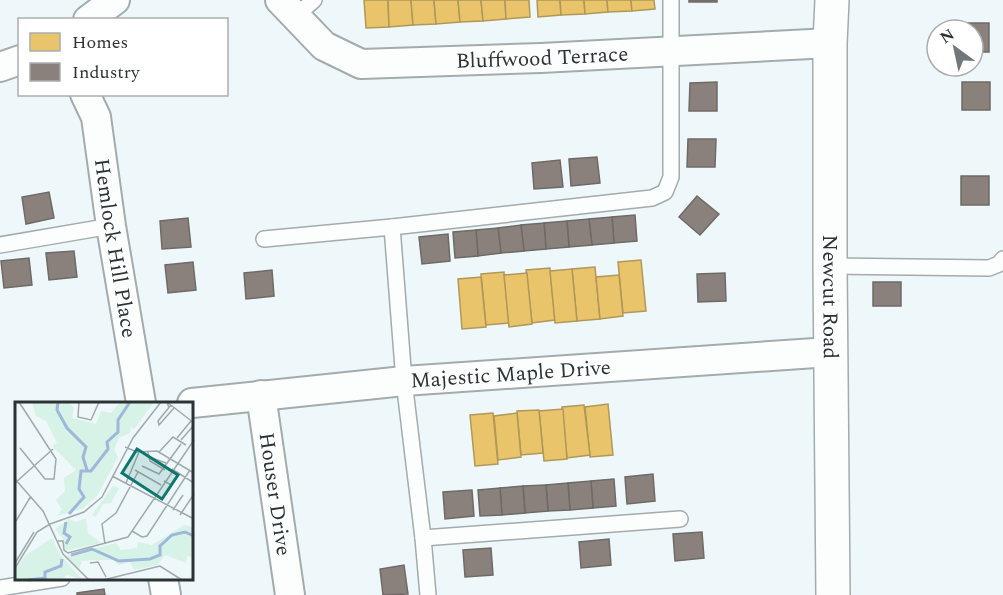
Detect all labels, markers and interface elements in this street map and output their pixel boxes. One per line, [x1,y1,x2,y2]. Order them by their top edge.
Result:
legend [18,18,228,96]
north arrow [925,18,985,78]
text: N [935,23,959,50]
text: Homes [72,29,128,56]
street label: Bluffwood Terrace [455,38,629,78]
text: Industry [72,59,141,86]
street label: Hemlock Hill Place [85,156,145,340]
street label: Newcut Road [813,235,846,359]
street label: Majestic Maple Drive [409,352,612,398]
inset map [15,402,194,580]
street label: Houser Drive [250,430,299,558]

